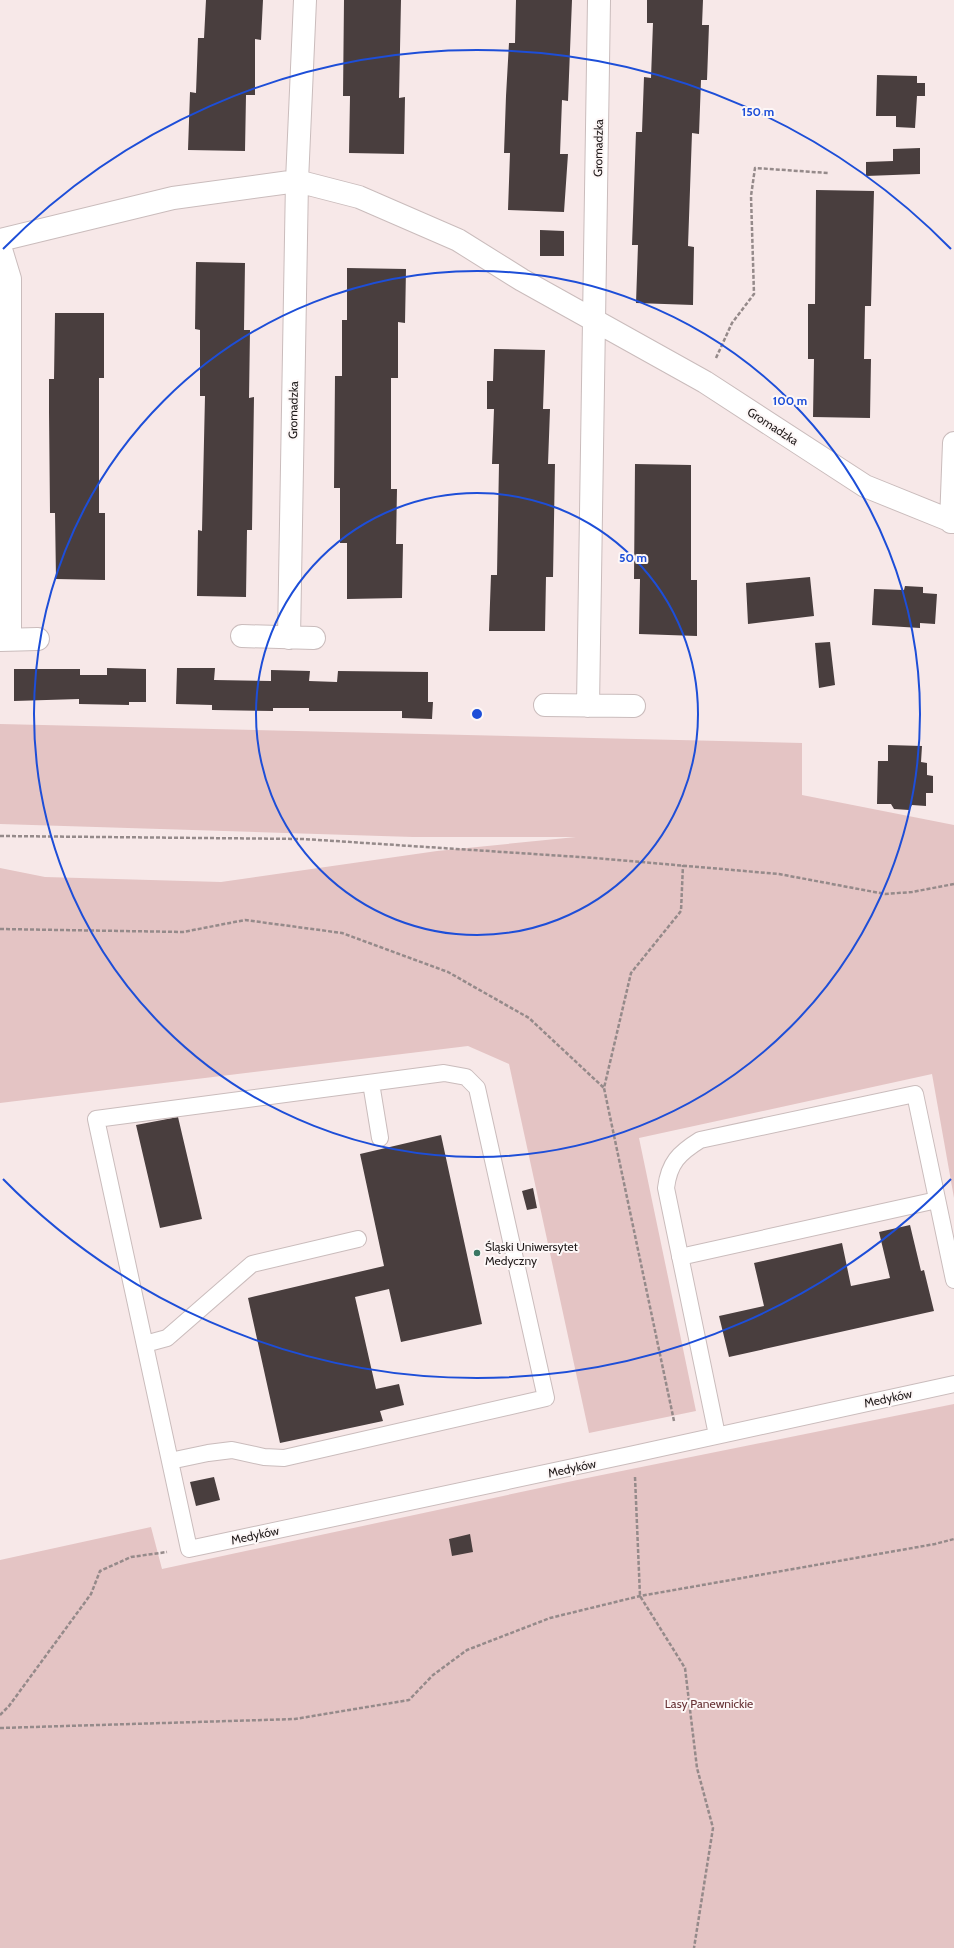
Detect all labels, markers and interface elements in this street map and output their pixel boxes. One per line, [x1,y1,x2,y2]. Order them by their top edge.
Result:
text: 150 m [742,104,774,119]
street label: Gromadzka [590,119,606,177]
street label: Gromadzka [285,381,301,439]
text: 100 m [773,393,807,408]
street label: Gromadzka [745,404,802,448]
text: 50 m [619,550,647,565]
centre of rings [470,707,484,721]
place label: Śląski Uniwersytet Medyczny [485,1239,578,1268]
marker: Śląski Uniwersytet Medyczny [472,1248,482,1258]
street label: Medyków [863,1386,914,1410]
street label: Medyków [547,1456,598,1480]
street label: Medyków [230,1523,281,1547]
park label: Lasy Panewnickie [665,1696,753,1711]

